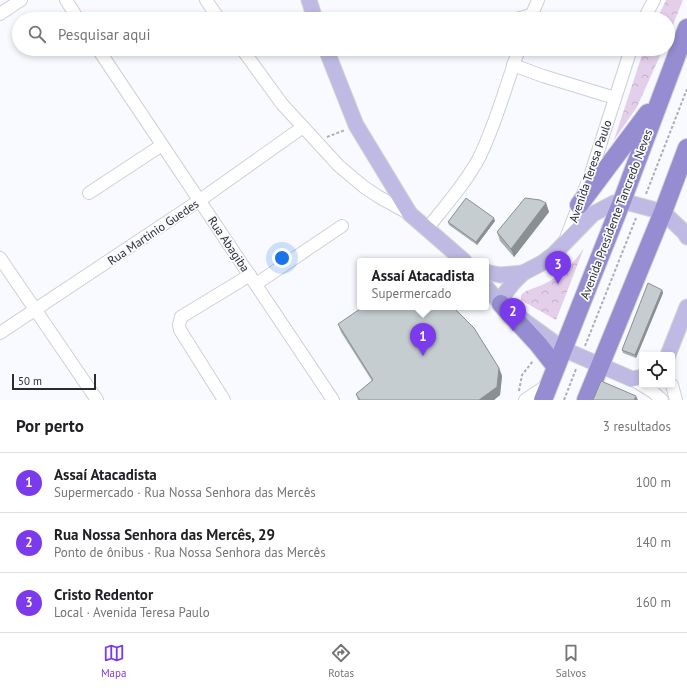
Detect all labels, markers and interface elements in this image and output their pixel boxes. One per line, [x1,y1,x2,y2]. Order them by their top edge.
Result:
search box [12,12,675,56]
icon: search [26,23,48,45]
text: Pesquisar aqui [58,25,150,44]
street label: Avenida Teresa Paulo [565,118,615,224]
street label: Avenida Presidente Tancredo Neves [577,127,655,301]
street label: Rua Martinio Guedes [105,196,201,268]
street label: Rua Abagiba [205,213,253,275]
your location [272,248,292,268]
pin: 3 [545,251,571,284]
popup [357,258,489,310]
text: Assaí Atacadista [372,266,474,285]
text: Supermercado [372,285,451,302]
pin: 2 [500,298,526,331]
pin: 1 [410,323,436,356]
map controls [639,352,675,388]
button: locate [639,352,675,388]
scale bar [12,372,96,391]
text: 50 m [18,374,42,388]
text: Por perto [16,415,84,437]
text: 3 resultados [603,418,671,435]
text: Assaí Atacadista [54,465,157,484]
text: 1 [25,474,33,491]
text: 100 m [636,474,671,491]
text: Supermercado · Rua Nossa Senhora das Mercês [54,484,316,501]
text: Rua Nossa Senhora das Mercês, 29 [54,525,275,544]
text: 2 [25,534,33,551]
text: 140 m [636,534,671,551]
text: Ponto de ônibus · Rua Nossa Senhora das Mercês [54,544,326,561]
text: Cristo Redentor [54,585,153,604]
text: 3 [25,594,33,611]
text: 160 m [636,594,671,611]
text: Local · Avenida Teresa Paulo [54,604,210,621]
tab: Mapa [101,642,126,680]
tab: Rotas [328,642,354,680]
tab: Salvos [556,642,586,680]

